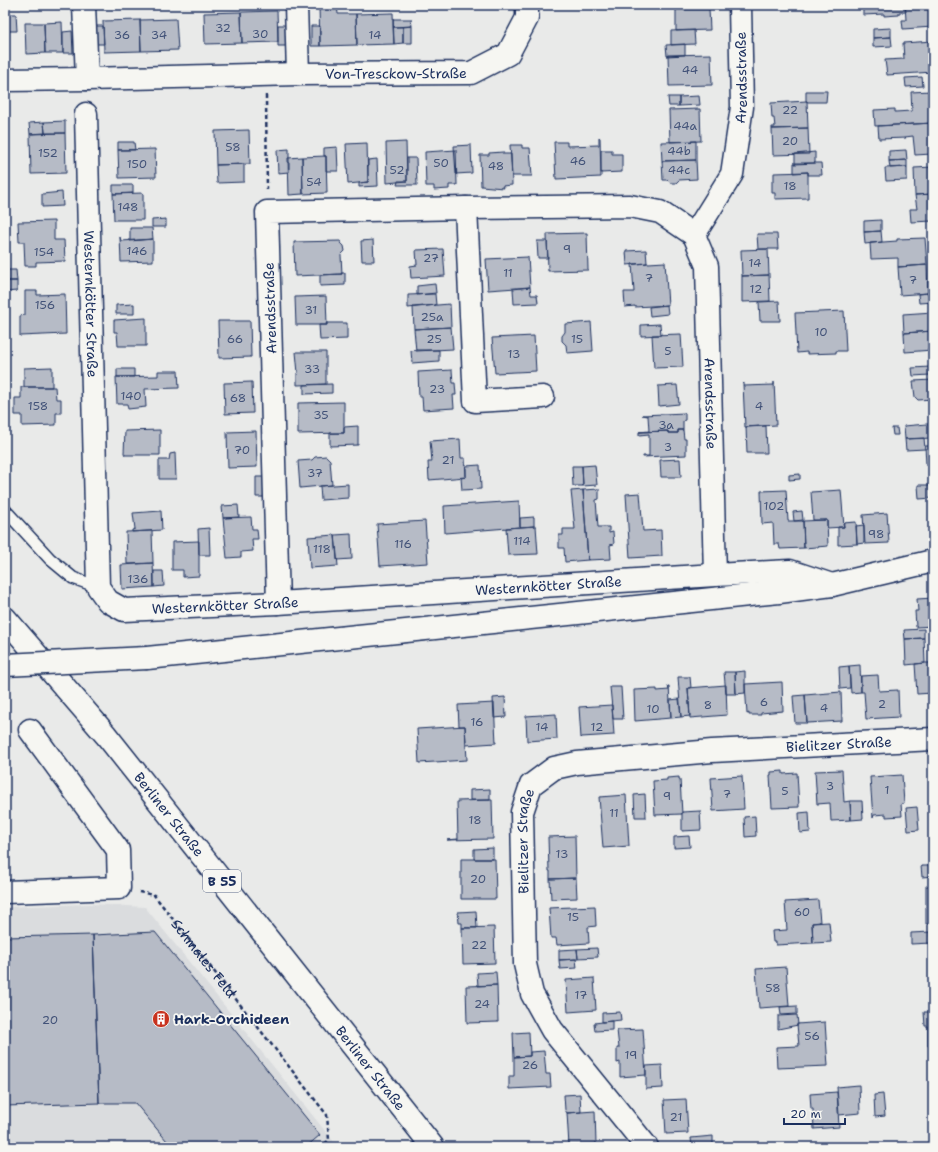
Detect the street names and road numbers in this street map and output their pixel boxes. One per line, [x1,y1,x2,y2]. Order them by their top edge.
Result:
street label: Arendsstraße [731,32,751,125]
street label: Von-Tresckow-Straße [325,64,467,83]
street label: Westernkötter Straße [80,230,102,378]
street label: Arendsstraße [259,262,281,354]
street label: Arendsstraße [700,357,721,450]
street label: Westernkötter Straße [475,572,623,599]
street label: Westernkötter Straße [151,593,299,618]
street label: Bielitzer Straße [785,732,892,756]
street label: Berliner Straße [130,769,208,860]
street label: Bielitzer Straße [513,786,538,894]
road number: B 55 [203,870,241,892]
street label: Schmales Feld [167,915,240,1002]
street label: Berliner Straße [332,1022,410,1114]

